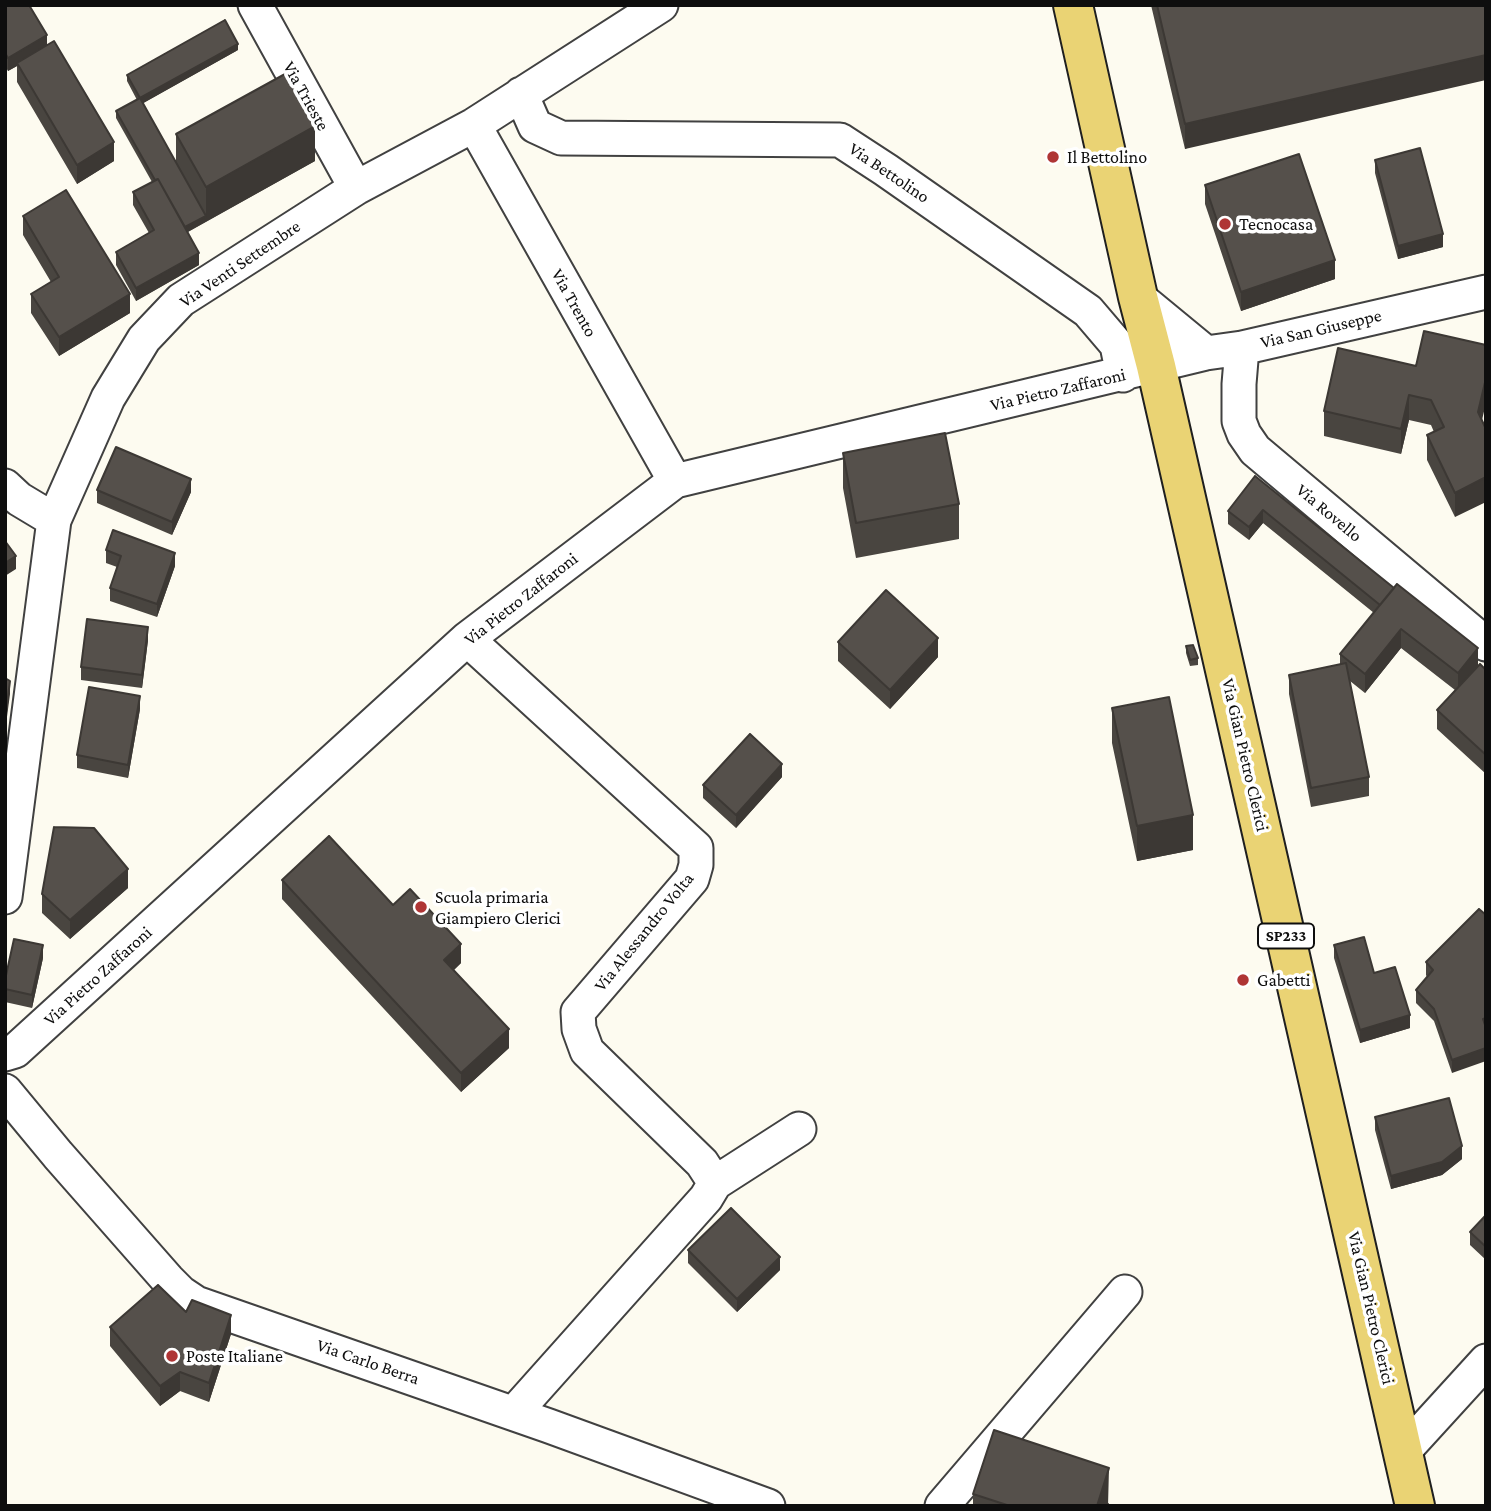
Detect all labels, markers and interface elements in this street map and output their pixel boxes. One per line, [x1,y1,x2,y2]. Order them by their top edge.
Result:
street label: Via Trieste [278,58,334,134]
street label: Via Bettolino [844,138,934,208]
place label: Il Bettolino [1067,146,1147,168]
marker: Il Bettolino [1045,149,1061,165]
place label: Tecnocasa [1239,213,1313,235]
street label: Via Venti Settembre [175,216,305,312]
marker: Tecnocasa [1217,216,1233,232]
street label: Via Trento [546,265,602,341]
street label: Via San Giuseppe [1258,305,1384,353]
street label: Via Pietro Zaffaroni [988,364,1128,416]
street label: Via Rovello [1292,479,1366,547]
street label: Via Pietro Zaffaroni [460,548,582,650]
street label: Via Gian Pietro Clerici [1217,676,1273,834]
street label: Via Alessandro Volta [589,868,699,996]
place label: Scuola primaria Giampiero Clerici [435,886,561,928]
marker: Scuola primaria Giampiero Clerici [413,899,429,915]
street label: Via Pietro Zaffaroni [39,922,157,1030]
road number: SP233 [1258,924,1314,948]
place label: Gabetti [1257,969,1311,991]
marker: Gabetti [1235,972,1251,988]
street label: Via Gian Pietro Clerici [1343,1229,1399,1387]
street label: Via Carlo Berra [314,1334,422,1390]
place label: Poste Italiane [186,1345,283,1367]
marker: Poste Italiane [164,1348,180,1364]

